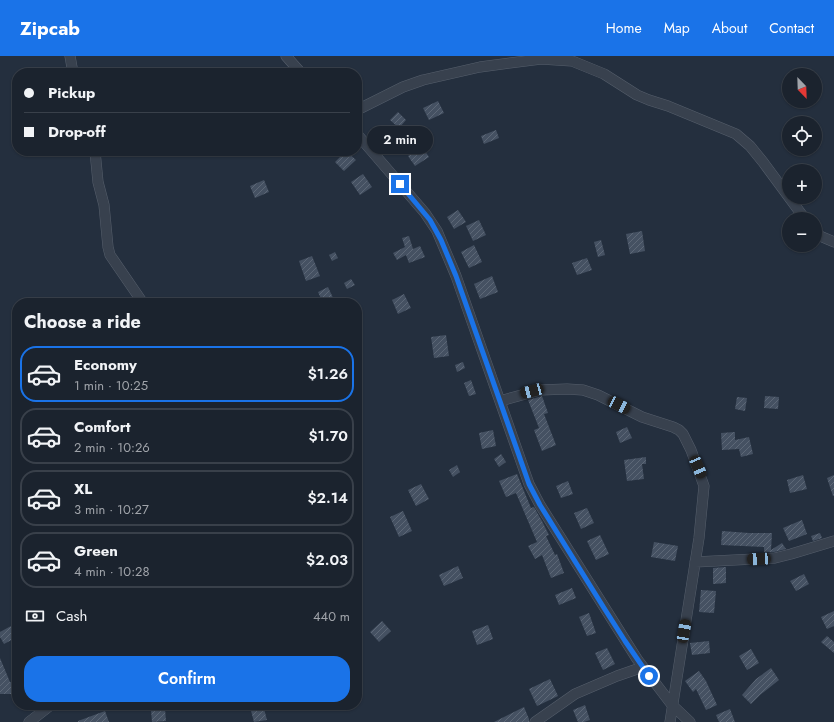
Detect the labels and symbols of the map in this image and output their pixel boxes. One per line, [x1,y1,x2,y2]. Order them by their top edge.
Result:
north arrow [782,68,822,108]
callout: 2 min [367,126,433,154]
route end [391,175,409,193]
car [519,382,545,400]
car [606,394,632,416]
car [688,454,708,480]
car [747,552,771,566]
car [676,618,692,644]
route start [640,667,658,685]

